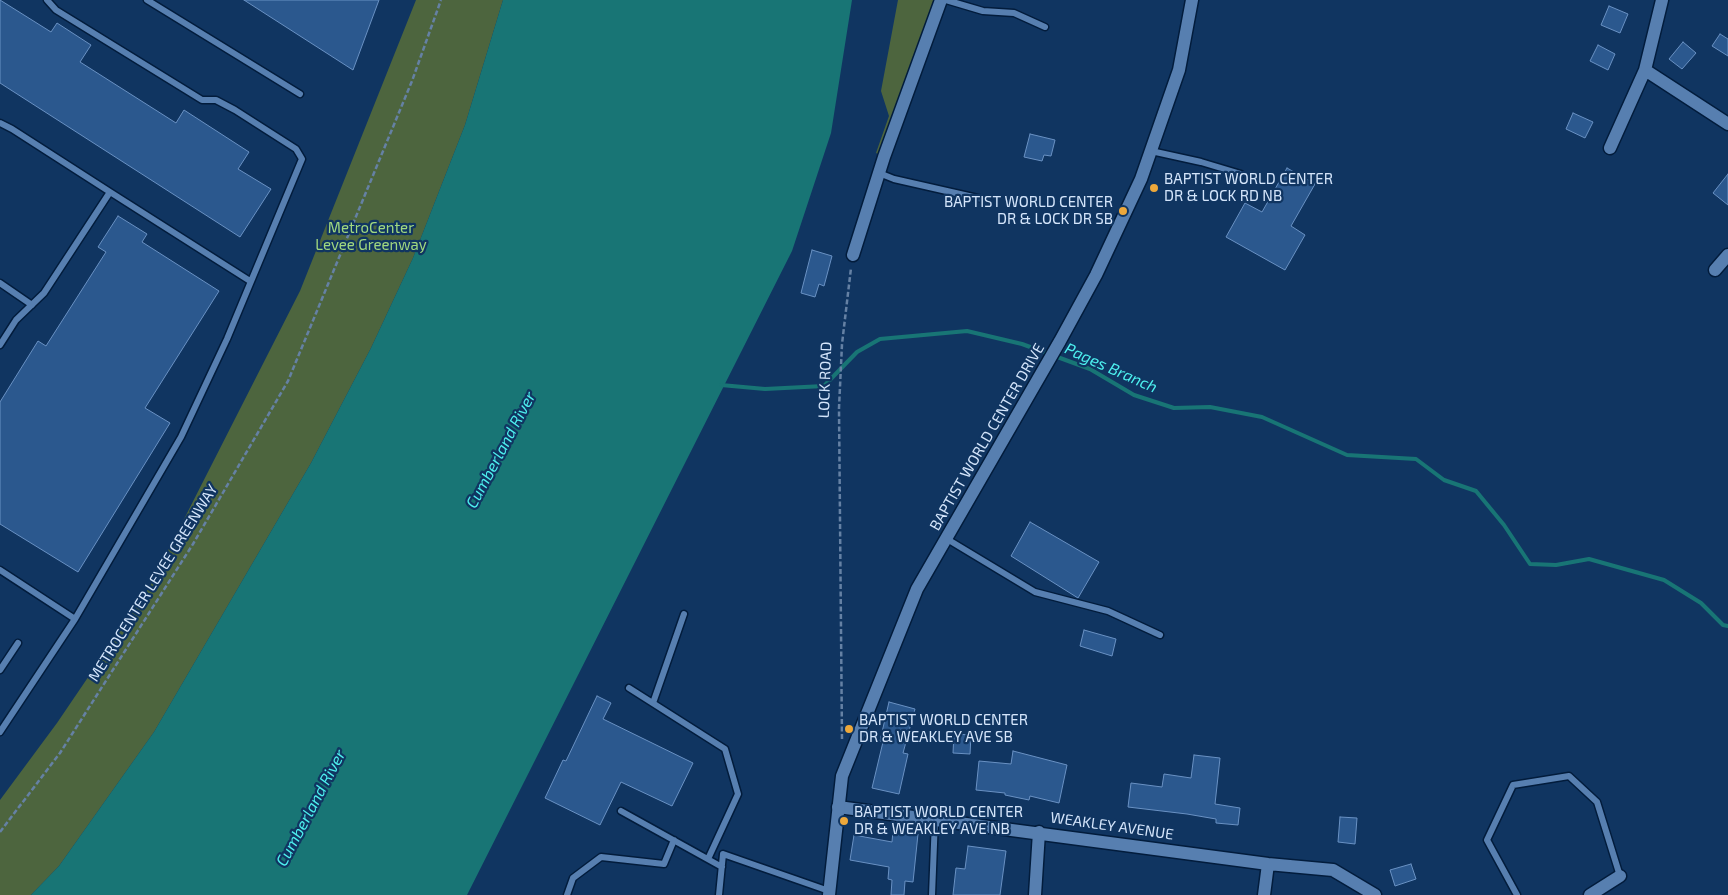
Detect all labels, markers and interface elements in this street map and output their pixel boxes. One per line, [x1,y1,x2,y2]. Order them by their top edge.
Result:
place label: BAPTIST WORLD CENTER DR & LOCK RD NB [1164,170,1333,205]
marker: BAPTIST WORLD CENTER DR & LOCK RD NB [1148,182,1160,194]
place label: BAPTIST WORLD CENTER DR & LOCK DR SB [944,193,1113,228]
marker: BAPTIST WORLD CENTER DR & LOCK DR SB [1117,205,1129,217]
park label: MetroCenter Levee Greenway [315,219,427,254]
water label: Pages Branch [1062,339,1160,397]
street label: BAPTIST WORLD CENTER DRIVE [926,340,1048,534]
street label: LOCK ROAD [815,341,835,419]
water label: Cumberland River [462,388,540,512]
street label: METROCENTER LEVEE GREENWAY [85,481,221,685]
place label: BAPTIST WORLD CENTER DR & WEAKLEY AVE SB [859,711,1028,746]
marker: BAPTIST WORLD CENTER DR & WEAKLEY AVE SB [843,723,855,735]
water label: Cumberland River [272,746,350,870]
place label: BAPTIST WORLD CENTER DR & WEAKLEY AVE NB [854,803,1023,838]
street label: WEAKLEY AVENUE [1049,808,1175,844]
marker: BAPTIST WORLD CENTER DR & WEAKLEY AVE NB [838,815,850,827]

